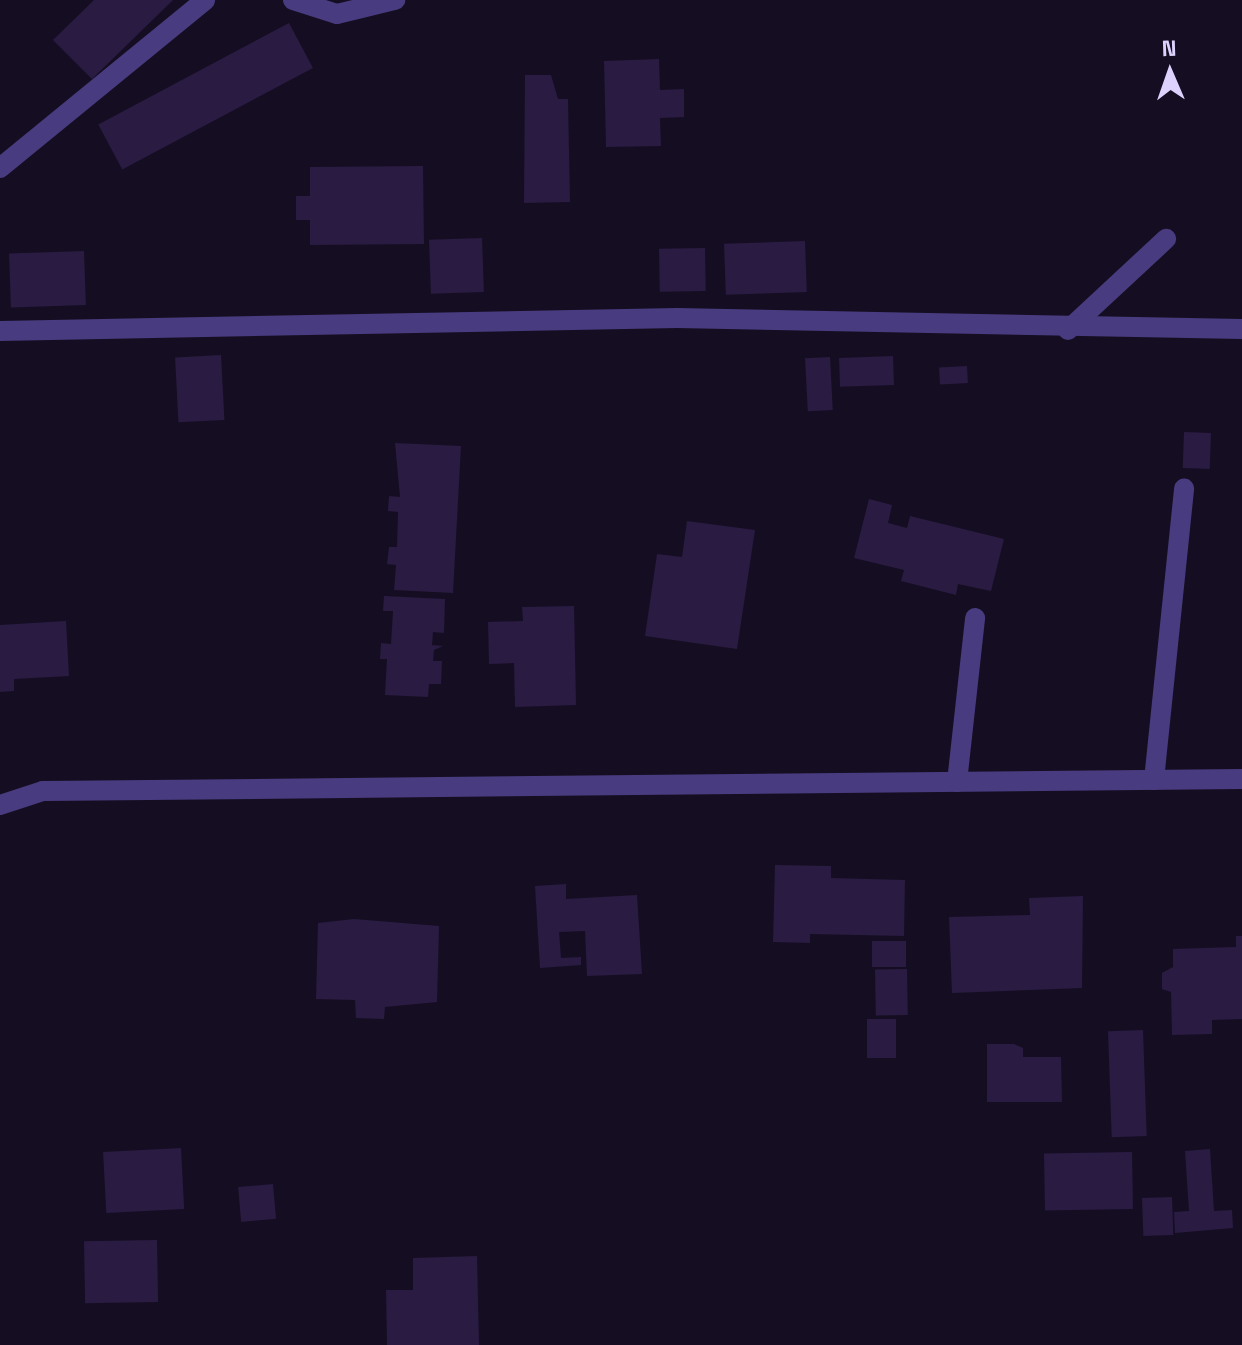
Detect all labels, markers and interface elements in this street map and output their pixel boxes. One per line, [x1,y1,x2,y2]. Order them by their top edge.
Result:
north arrow [1130,32,1210,112]
text: N [1161,34,1177,62]

